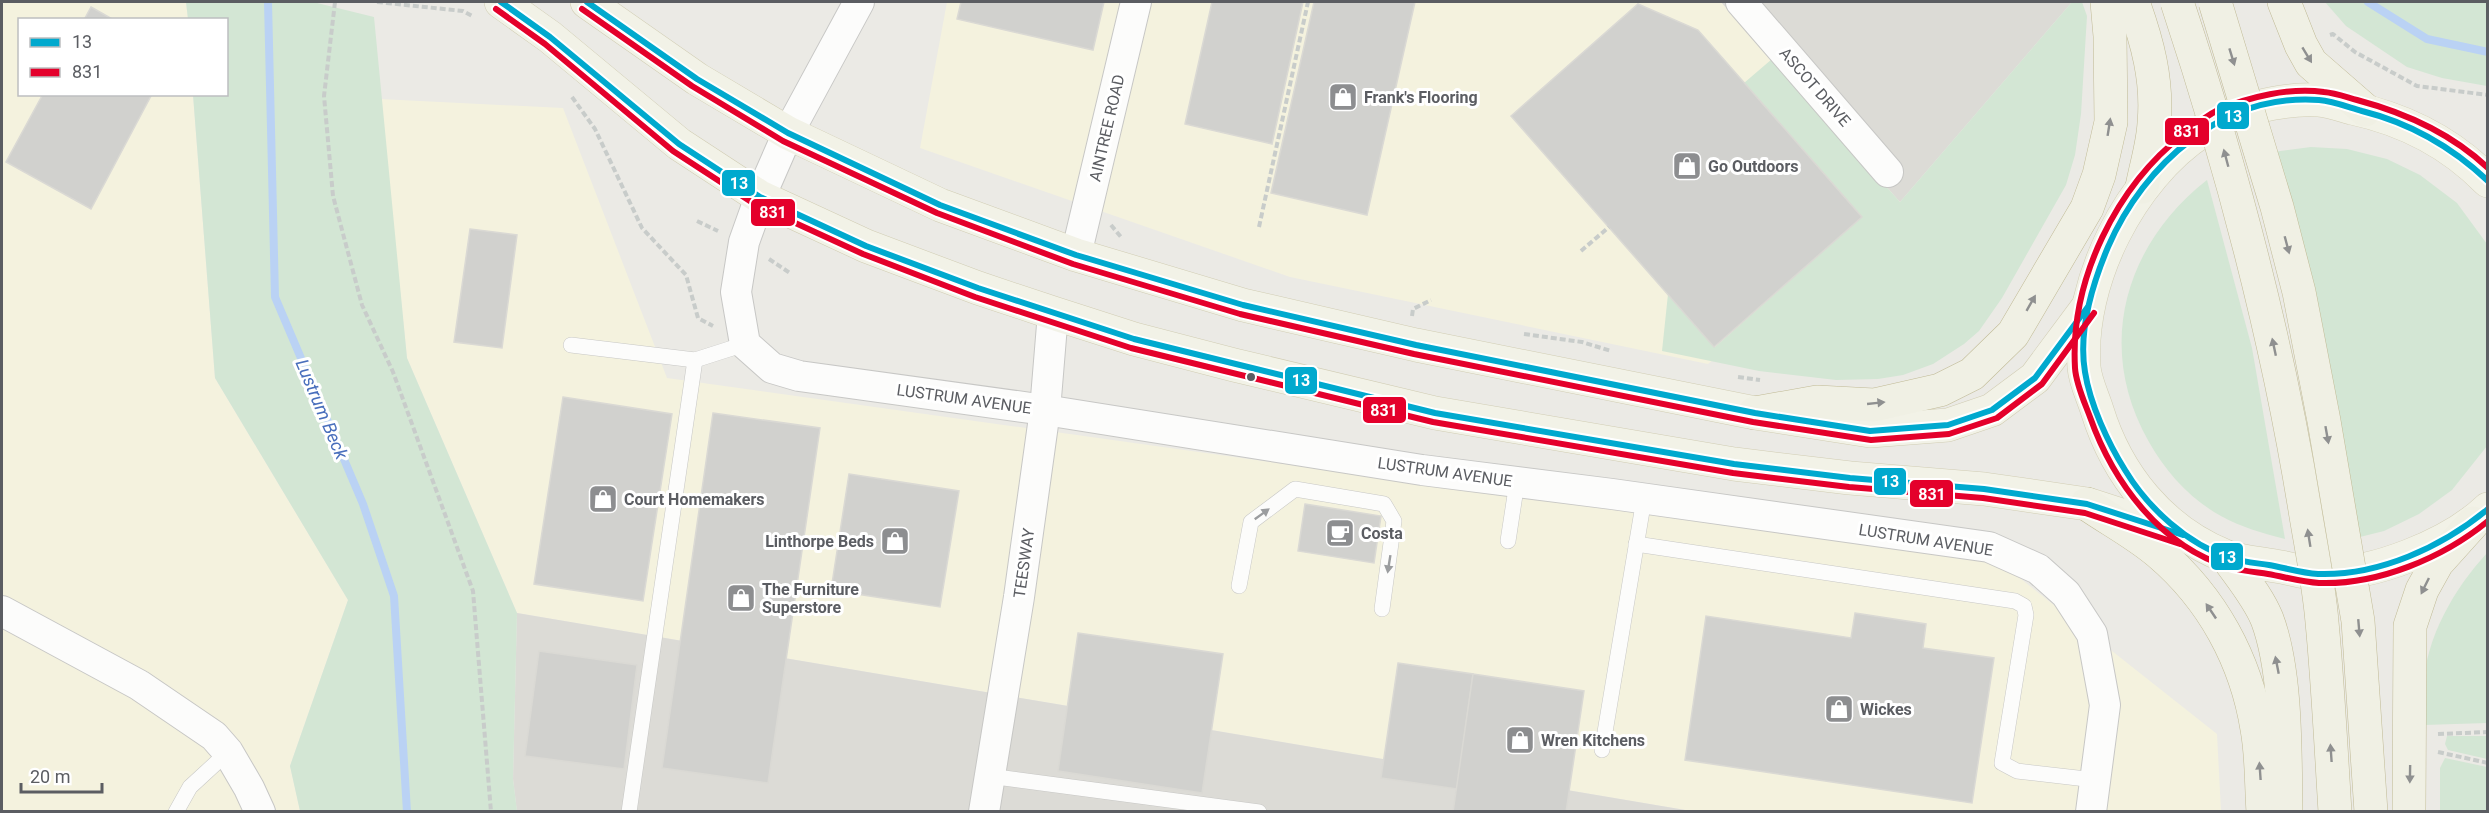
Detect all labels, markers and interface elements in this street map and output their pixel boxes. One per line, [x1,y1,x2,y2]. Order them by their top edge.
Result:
legend [18,18,228,96]
text: 13 [72,31,92,52]
street label: ASCOT DRIVE [1776,44,1854,130]
one-way arrow [2302,47,2312,64]
one-way arrow [2228,48,2238,66]
text: 831 [72,61,102,82]
street label: AINTREE ROAD [1085,73,1129,183]
shop icon: Frank's Flooring [1327,81,1359,113]
place label: Frank's Flooring [1364,88,1478,107]
line badge: 13 [2216,101,2250,130]
text: 13 [2224,107,2242,126]
one-way arrow [2105,117,2114,136]
line badge: 831 [2164,117,2210,146]
text: 831 [2173,122,2201,141]
one-way arrow [2221,149,2230,167]
shop icon: Go Outdoors [1671,150,1703,182]
place label: Go Outdoors [1708,157,1798,176]
line badge: 13 [721,169,756,197]
text: 13 [730,174,748,193]
line badge: 831 [750,198,796,227]
text: 831 [759,203,787,222]
one-way arrow [2282,236,2292,254]
one-way arrow [2026,294,2036,311]
one-way arrow [2269,337,2279,356]
water label: Lustrum Beck [291,356,353,463]
line badge: 13 [1284,366,1318,395]
unlabelled marker [1245,371,1257,383]
text: 13 [1292,371,1310,390]
street label: LUSTRUM AVENUE [895,380,1033,418]
line badge: 831 [1362,396,1407,424]
one-way arrow [1866,398,1885,408]
text: 831 [1370,401,1398,420]
one-way arrow [2322,426,2331,445]
street label: LUSTRUM AVENUE [1376,453,1514,491]
line badge: 13 [1873,467,1907,496]
text: 13 [1881,472,1899,491]
line badge: 831 [1909,479,1954,508]
shop icon: Court Homemakers [587,483,619,515]
text: 831 [1918,485,1946,504]
place label: Court Homemakers [624,490,764,509]
one-way arrow [1254,508,1269,520]
cafe icon: Costa [1324,517,1356,549]
street label: LUSTRUM AVENUE [1857,520,1995,560]
place label: Costa [1361,524,1403,543]
shop icon: Linthorpe Beds [879,525,911,557]
street label: TEESWAY [1010,526,1038,599]
one-way arrow [2304,529,2313,548]
place label: Linthorpe Beds [765,532,874,551]
line badge: 13 [2210,542,2244,571]
text: 13 [2218,548,2236,567]
one-way arrow [1384,555,1393,574]
one-way arrow [2420,578,2430,595]
place label: The Furniture Superstore [762,580,859,617]
shop icon: The Furniture Superstore [725,582,757,614]
one-way arrow [2206,603,2217,619]
one-way arrow [2354,618,2363,637]
one-way arrow [2272,656,2281,675]
shop icon: Wickes [1823,693,1855,725]
place label: Wickes [1860,700,1912,719]
shop icon: Wren Kitchens [1504,724,1536,756]
place label: Wren Kitchens [1541,731,1645,750]
one-way arrow [2326,744,2336,763]
scale bar [21,756,102,794]
one-way arrow [2255,761,2265,780]
one-way arrow [2405,764,2414,783]
text: 20 m [30,766,70,787]

